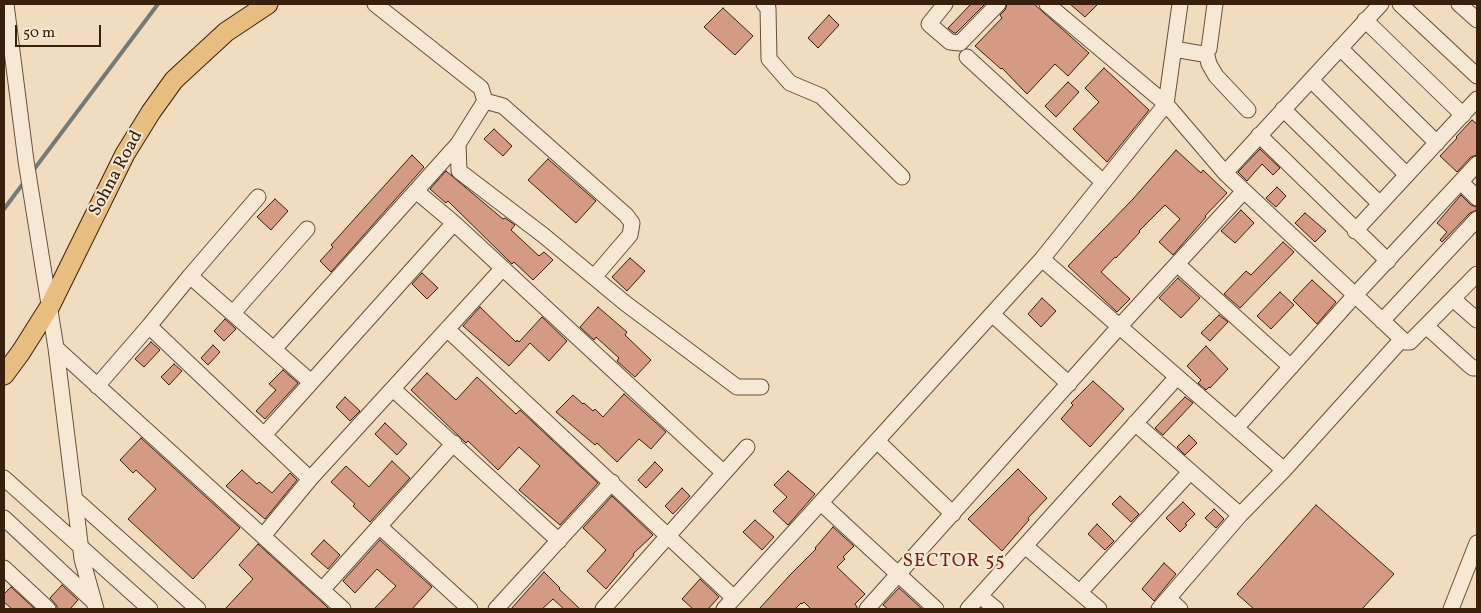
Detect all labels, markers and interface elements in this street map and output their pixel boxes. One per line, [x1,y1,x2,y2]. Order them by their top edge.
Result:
scale bar [18,15,104,47]
text: 50 m [23,23,55,44]
street label: Sohna Road [85,127,149,221]
district label: SECTOR 55 [901,552,1007,574]

